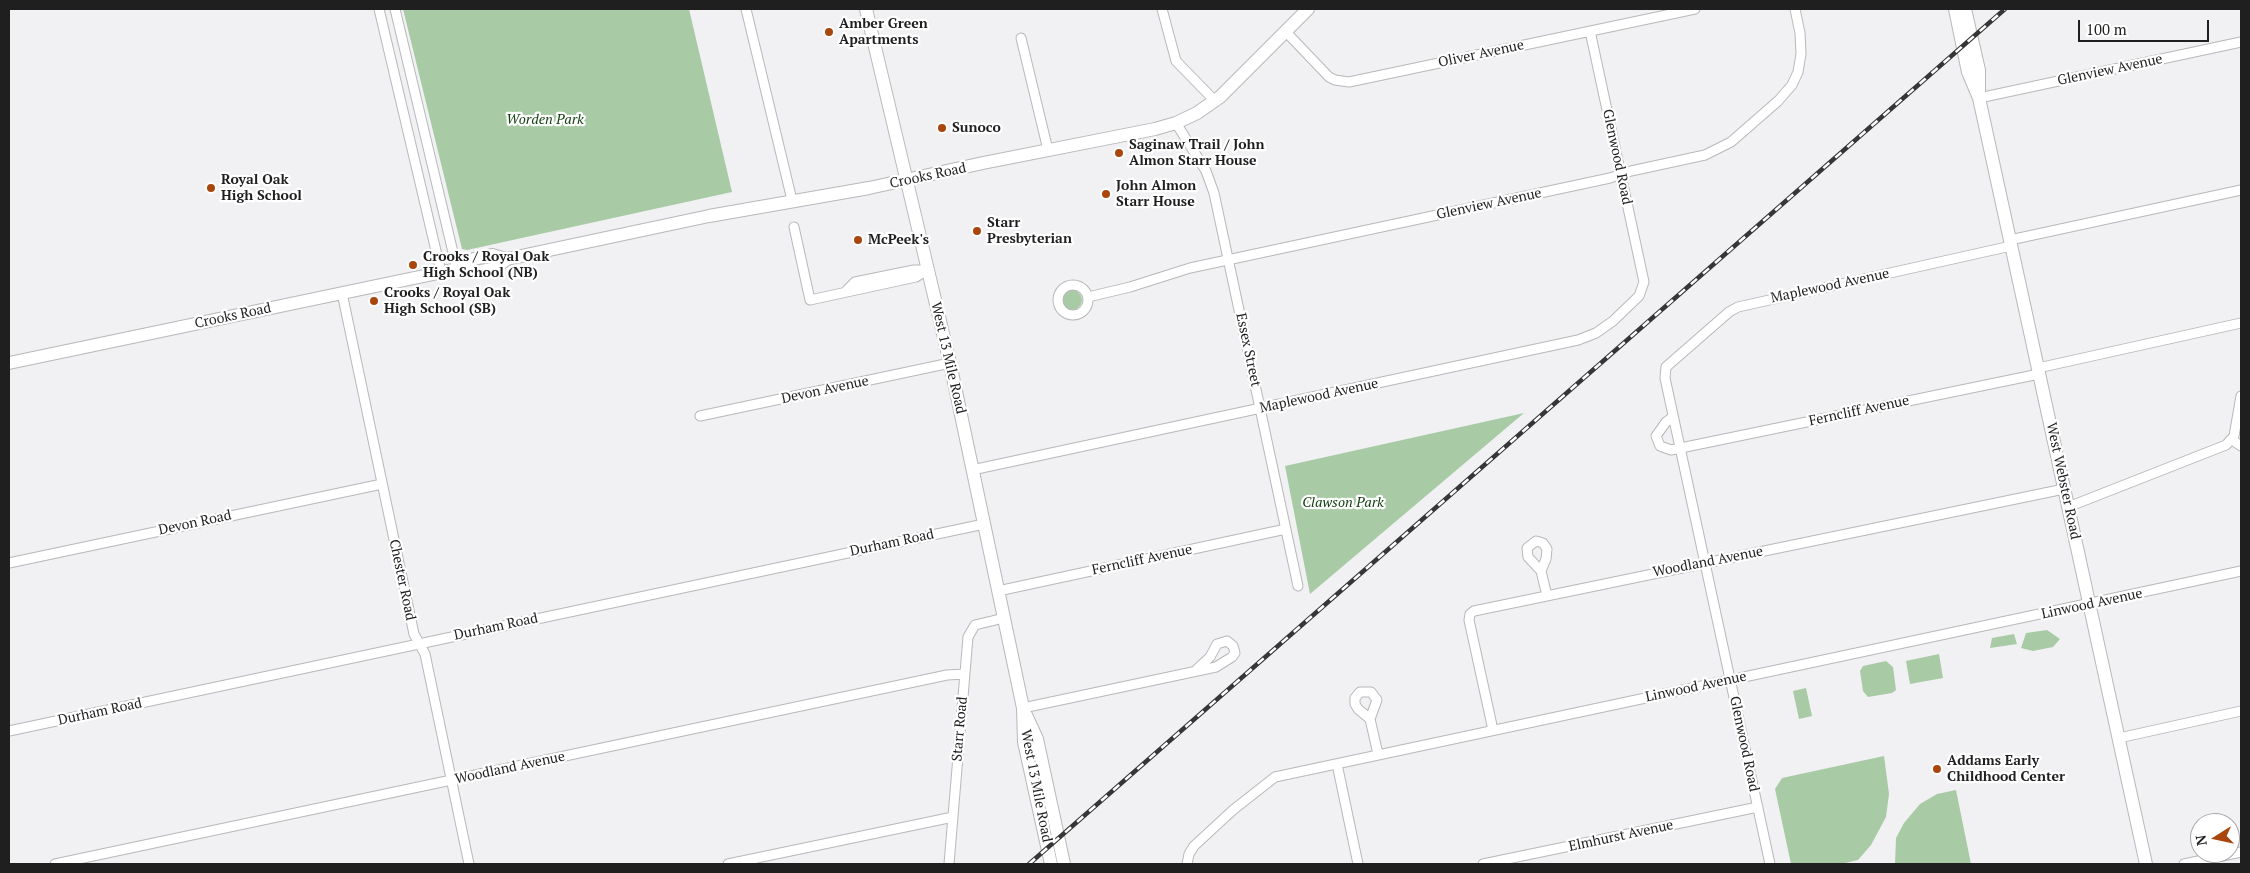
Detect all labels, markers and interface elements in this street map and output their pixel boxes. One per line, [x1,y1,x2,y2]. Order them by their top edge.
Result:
scale bar [2080,10,2211,42]
place label: Amber Green Apartments [839,16,928,48]
text: 100 m [2086,19,2127,39]
marker: Amber Green Apartments [823,26,835,38]
street label: Oliver Avenue [1437,37,1525,71]
street label: Glenview Avenue [2056,51,2164,89]
street label: Glenwood Road [1599,108,1635,206]
park label: Worden Park [506,112,584,128]
place label: Sunoco [952,120,1001,136]
marker: Sunoco [936,122,948,134]
place label: Saginaw Trail / John Almon Starr House [1129,137,1265,170]
marker: Saginaw Trail / John Almon Starr House [1113,147,1125,159]
street label: Crooks Road [888,160,968,192]
place label: Royal Oak High School [221,172,302,204]
place label: John Almon Starr House [1116,178,1196,210]
marker: Royal Oak High School [205,182,217,194]
street label: Glenview Avenue [1435,185,1543,223]
marker: John Almon Starr House [1100,188,1112,200]
place label: Starr Presbyterian [987,215,1072,248]
marker: Starr Presbyterian [971,225,983,237]
place label: McPeek's [868,232,929,248]
marker: McPeek's [852,234,864,246]
place label: Crooks / Royal Oak High School (NB) [423,249,549,282]
marker: Crooks / Royal Oak High School (NB) [407,259,419,271]
street label: Maplewood Avenue [1769,265,1891,307]
place label: Crooks / Royal Oak High School (SB) [384,285,510,318]
marker: Crooks / Royal Oak High School (SB) [368,295,380,307]
street label: Crooks Road [193,300,273,332]
street label: West 13 Mile Road [927,300,969,416]
street label: Essex Street [1232,312,1264,388]
street label: Devon Avenue [780,373,870,407]
street label: Maplewood Avenue [1258,375,1380,417]
street label: Ferncliff Avenue [1807,392,1911,430]
street label: West Webster Road [2042,421,2084,541]
park label: Clawson Park [1302,495,1384,511]
street label: Devon Road [157,507,233,539]
street label: Durham Road [849,526,935,560]
street label: Chester Road [385,538,419,622]
street label: Ferncliff Avenue [1090,541,1194,579]
street label: Woodland Avenue [1651,543,1765,581]
street label: Linwood Avenue [2040,585,2144,623]
street label: Durham Road [453,610,539,644]
street label: Linwood Avenue [1644,668,1748,706]
street label: Durham Road [57,695,143,729]
street label: Glenwood Road [1726,695,1762,793]
street label: Starr Road [949,696,971,762]
street label: West 13 Mile Road [1017,728,1055,844]
street label: Woodland Avenue [453,748,567,788]
place label: Addams Early Childhood Center [1947,753,2065,786]
marker: Addams Early Childhood Center [1931,763,1943,775]
north arrow [2190,813,2240,863]
street label: Elmhurst Avenue [1567,817,1675,855]
text: N [2190,834,2211,847]

